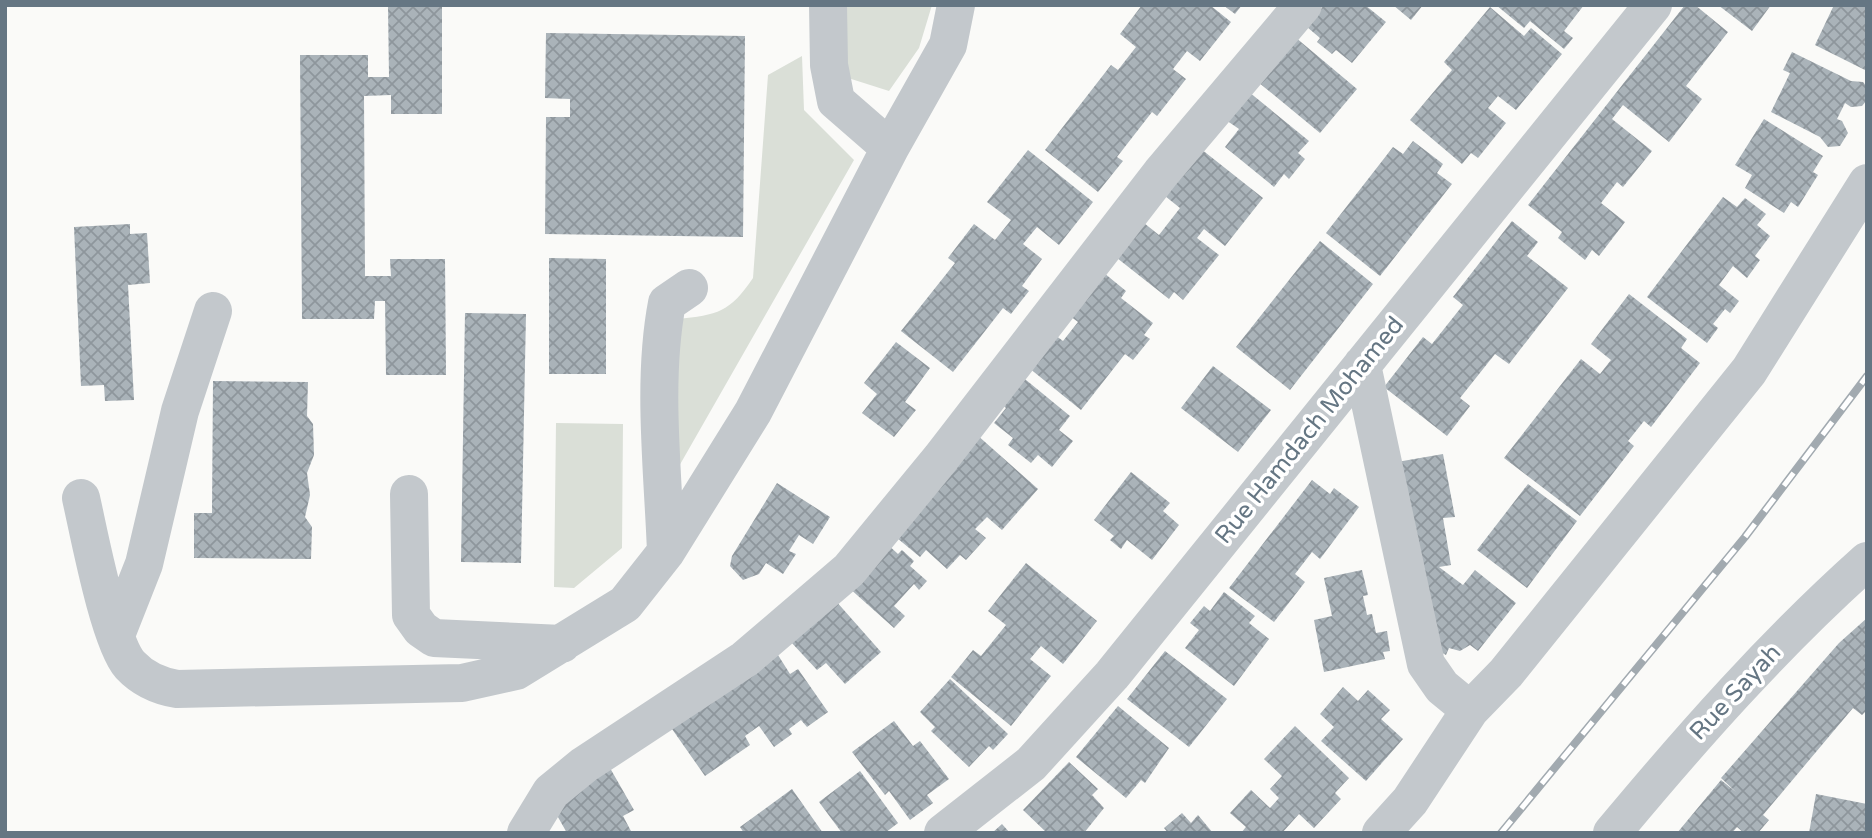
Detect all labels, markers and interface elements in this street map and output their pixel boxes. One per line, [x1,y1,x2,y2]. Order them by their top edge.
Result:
street label: Rue Hamdach Mohamed [1209,311,1410,550]
street label: Rue Sayah [1684,638,1787,746]

